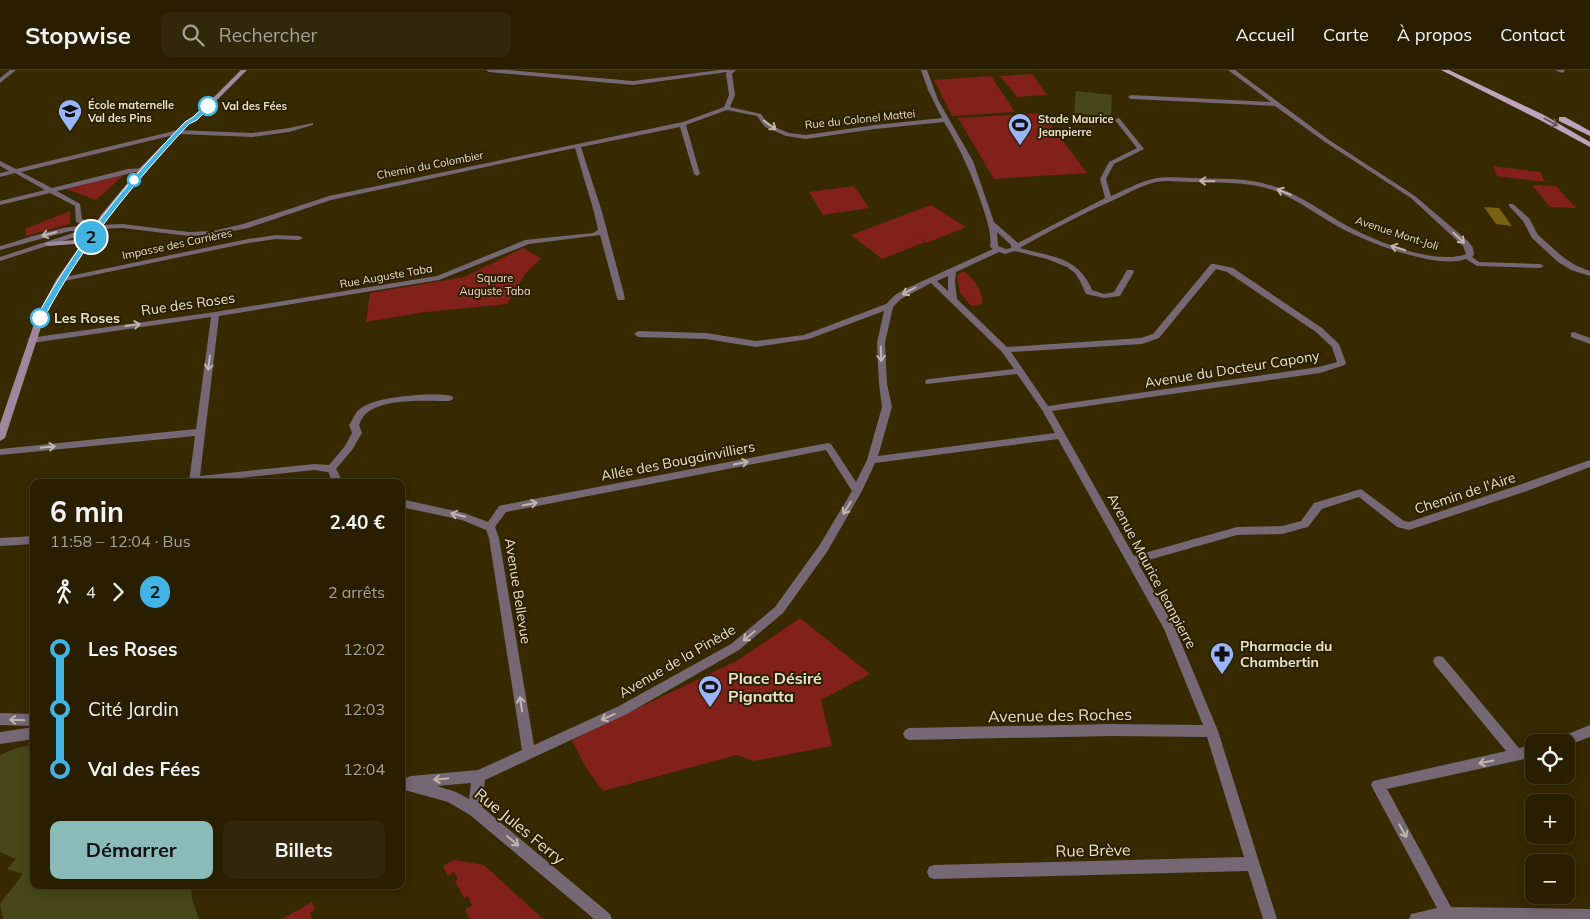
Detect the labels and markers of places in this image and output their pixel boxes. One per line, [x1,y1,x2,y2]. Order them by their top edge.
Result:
marker: Val des Fées [198,96,218,116]
school or university icon: École maternelle Val des Pins [57,98,83,132]
place label: École maternelle Val des Pins [87,98,174,125]
place label: Val des Fées [221,99,287,113]
sports icon: Stade Maurice Jeanpierre [1007,112,1033,146]
place label: Stade Maurice Jeanpierre [1038,112,1114,139]
unlabelled marker [127,173,141,187]
marker: Les Roses [30,308,50,328]
place label: Les Roses [54,309,120,327]
place label: Pharmacie du Chambertin [1240,637,1332,671]
pharmacy icon: Pharmacie du Chambertin [1209,641,1235,675]
place label: Place Désiré Pignatta [728,668,822,706]
sports icon: Place Désiré Pignatta [697,674,723,708]

